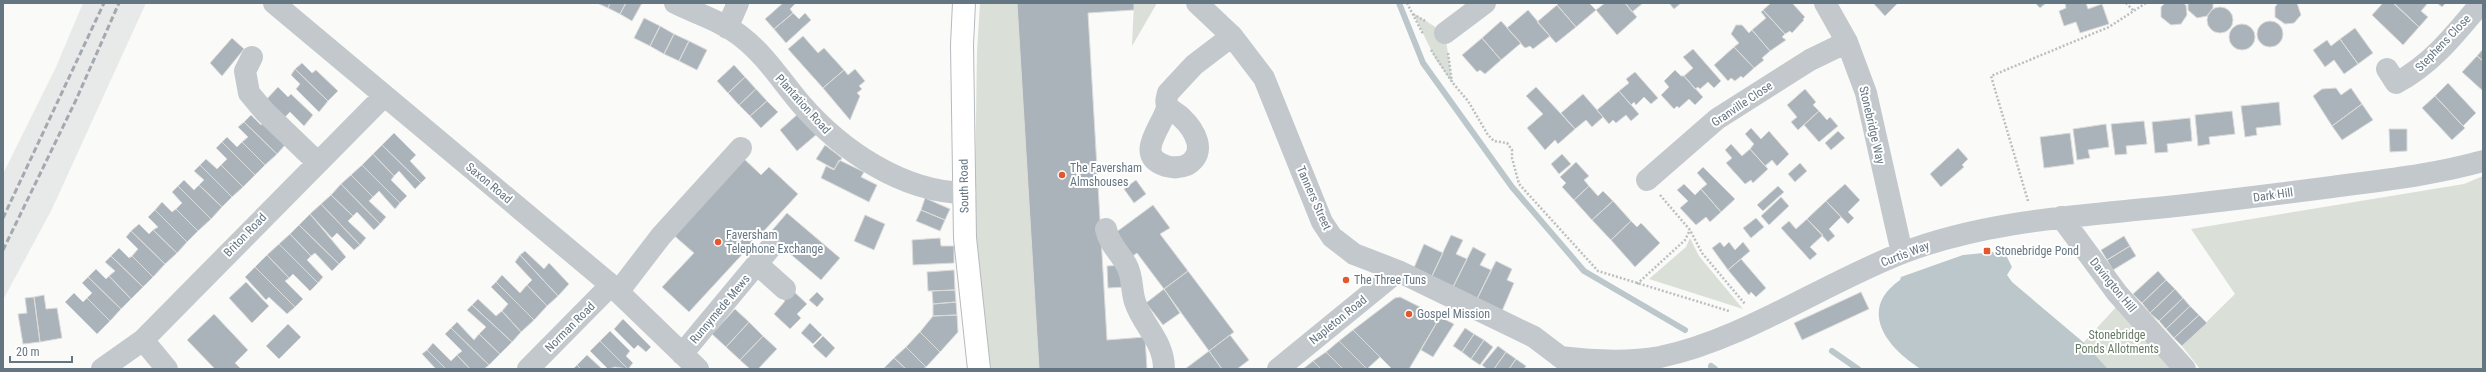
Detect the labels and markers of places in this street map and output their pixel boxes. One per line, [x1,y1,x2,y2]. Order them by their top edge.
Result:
place label: The Faversham Almshouses [1070,161,1142,189]
marker: The Faversham Almshouses [1057,170,1067,180]
place label: Faversham Telephone Exchange [726,228,824,256]
marker: Faversham Telephone Exchange [713,237,723,247]
place label: Stonebridge Pond [1995,244,2079,258]
marker: Stonebridge Pond [1982,246,1992,256]
place label: The Three Tuns [1354,273,1426,287]
marker: The Three Tuns [1341,275,1351,285]
place label: Gospel Mission [1417,307,1490,321]
marker: Gospel Mission [1404,309,1414,319]

